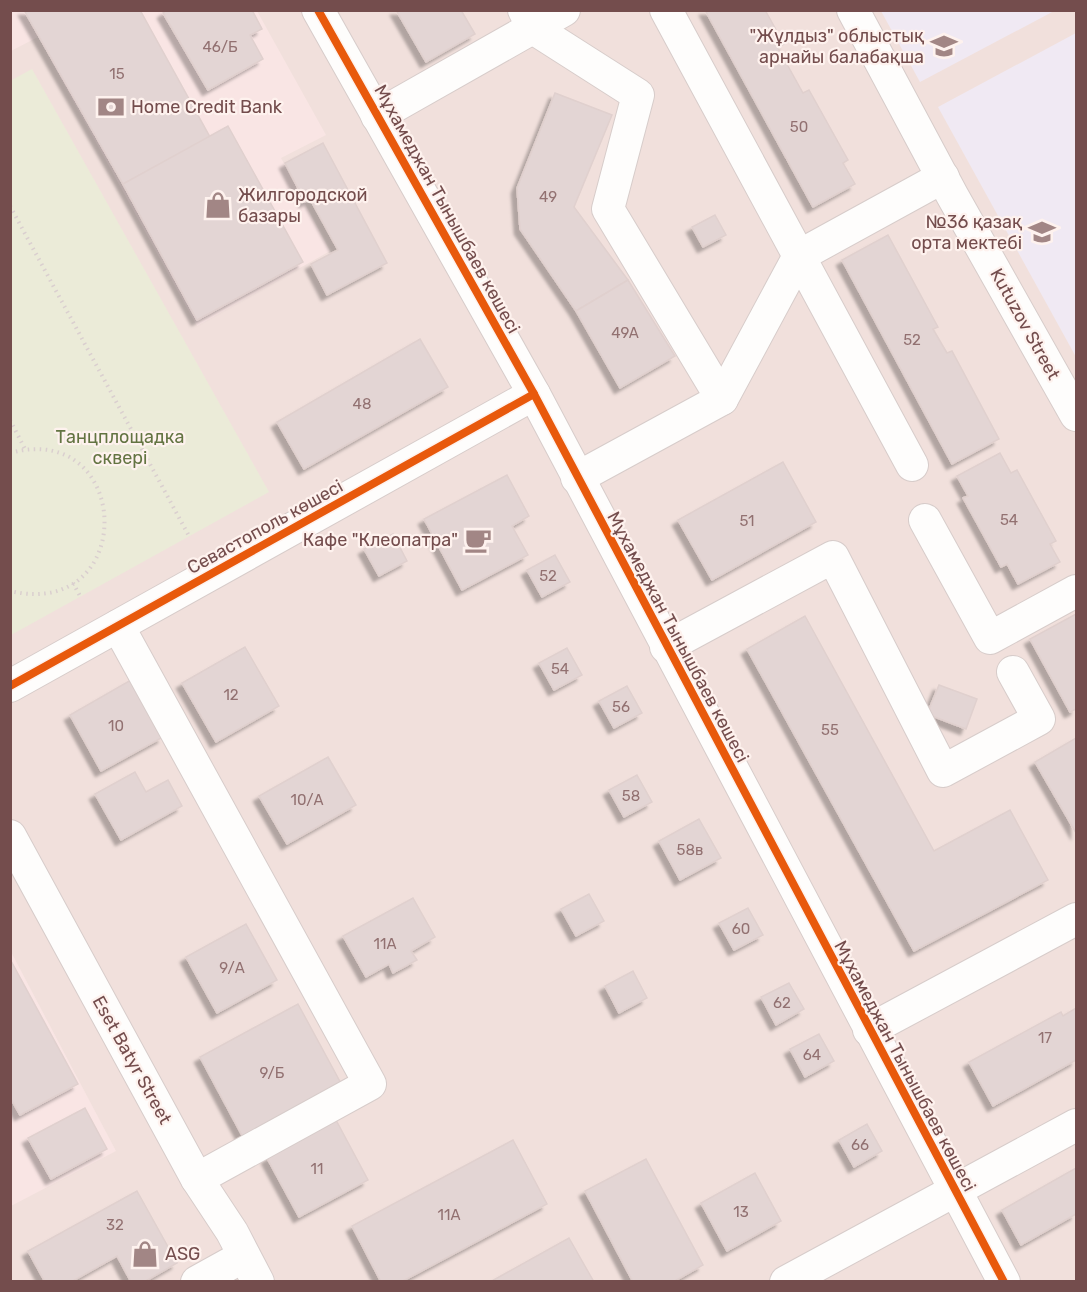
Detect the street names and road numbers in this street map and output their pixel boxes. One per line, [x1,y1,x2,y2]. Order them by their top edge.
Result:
street label: Мұхамеджан Тынышбаев көшесі [369,81,525,337]
street label: Kutuzov Street [985,264,1065,384]
street label: Севастополь көшесі [183,475,347,579]
street label: Мұхамеджан Тынышбаев көшесі [602,508,754,766]
street label: Мұхамеджан Тынышбаев көшесі [829,937,981,1195]
street label: Eset Batyr Street [88,992,176,1128]

